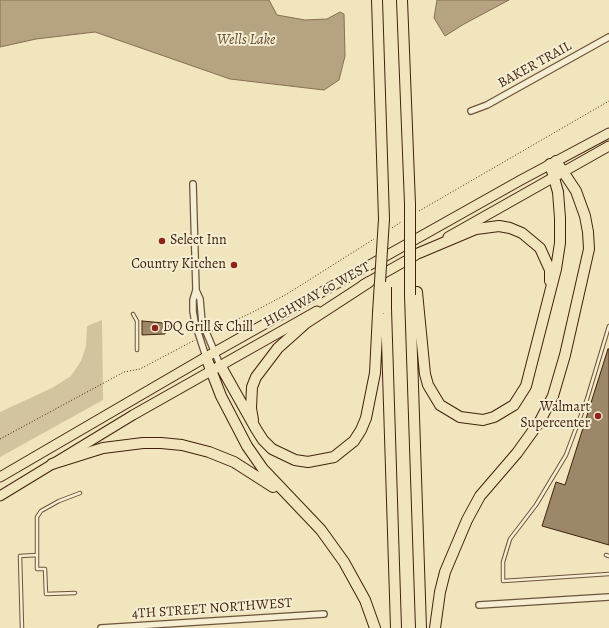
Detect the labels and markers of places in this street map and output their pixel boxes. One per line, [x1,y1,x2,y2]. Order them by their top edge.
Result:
place label: Select Inn [170,233,227,249]
marker: Select Inn [157,236,167,246]
place label: Country Kitchen [131,257,226,273]
marker: Country Kitchen [229,260,239,270]
place label: DQ Grill & Chill [163,320,253,336]
marker: DQ Grill & Chill [150,323,160,333]
place label: Walmart Supercenter [520,400,590,432]
marker: Walmart Supercenter [593,411,603,421]

